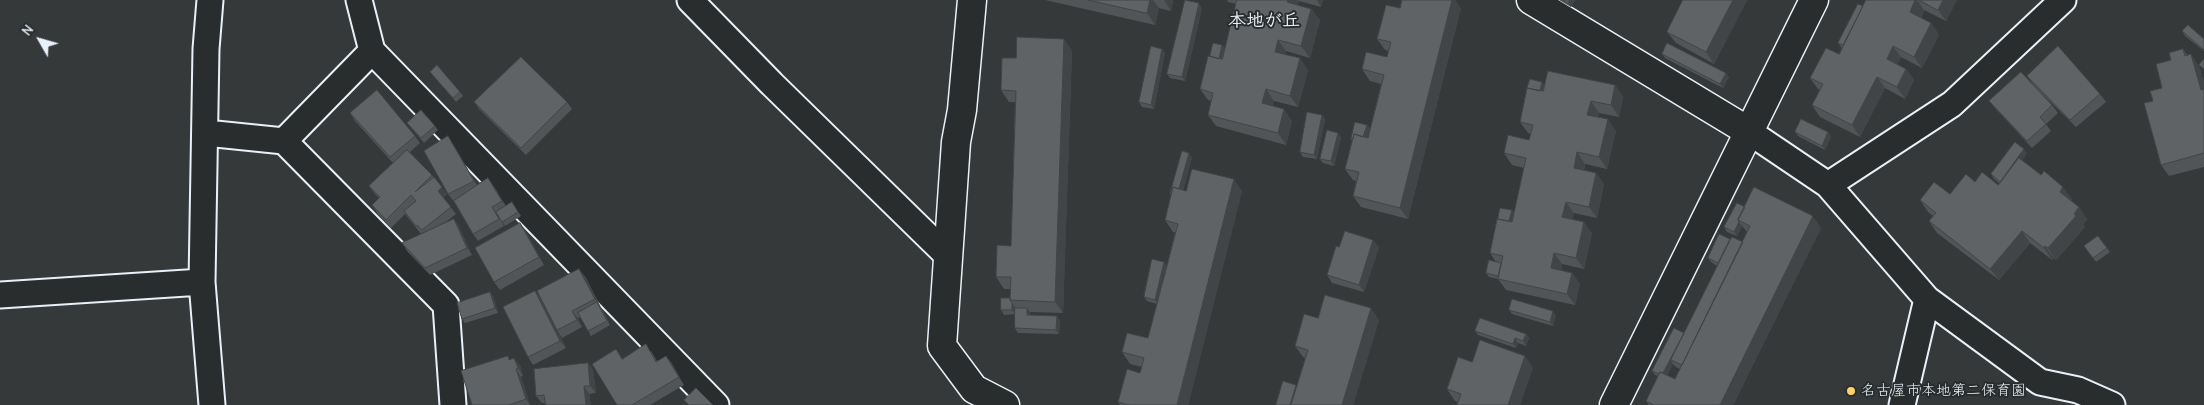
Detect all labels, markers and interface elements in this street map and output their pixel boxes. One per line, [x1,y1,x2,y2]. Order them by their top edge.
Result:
district label: 本地が丘 [1228,10,1300,32]
north arrow [15,15,65,65]
text: N [18,22,37,39]
place label: 名古屋市本地第二保育園 [1861,382,2026,400]
marker: 名古屋市本地第二保育園 [1845,385,1857,397]

